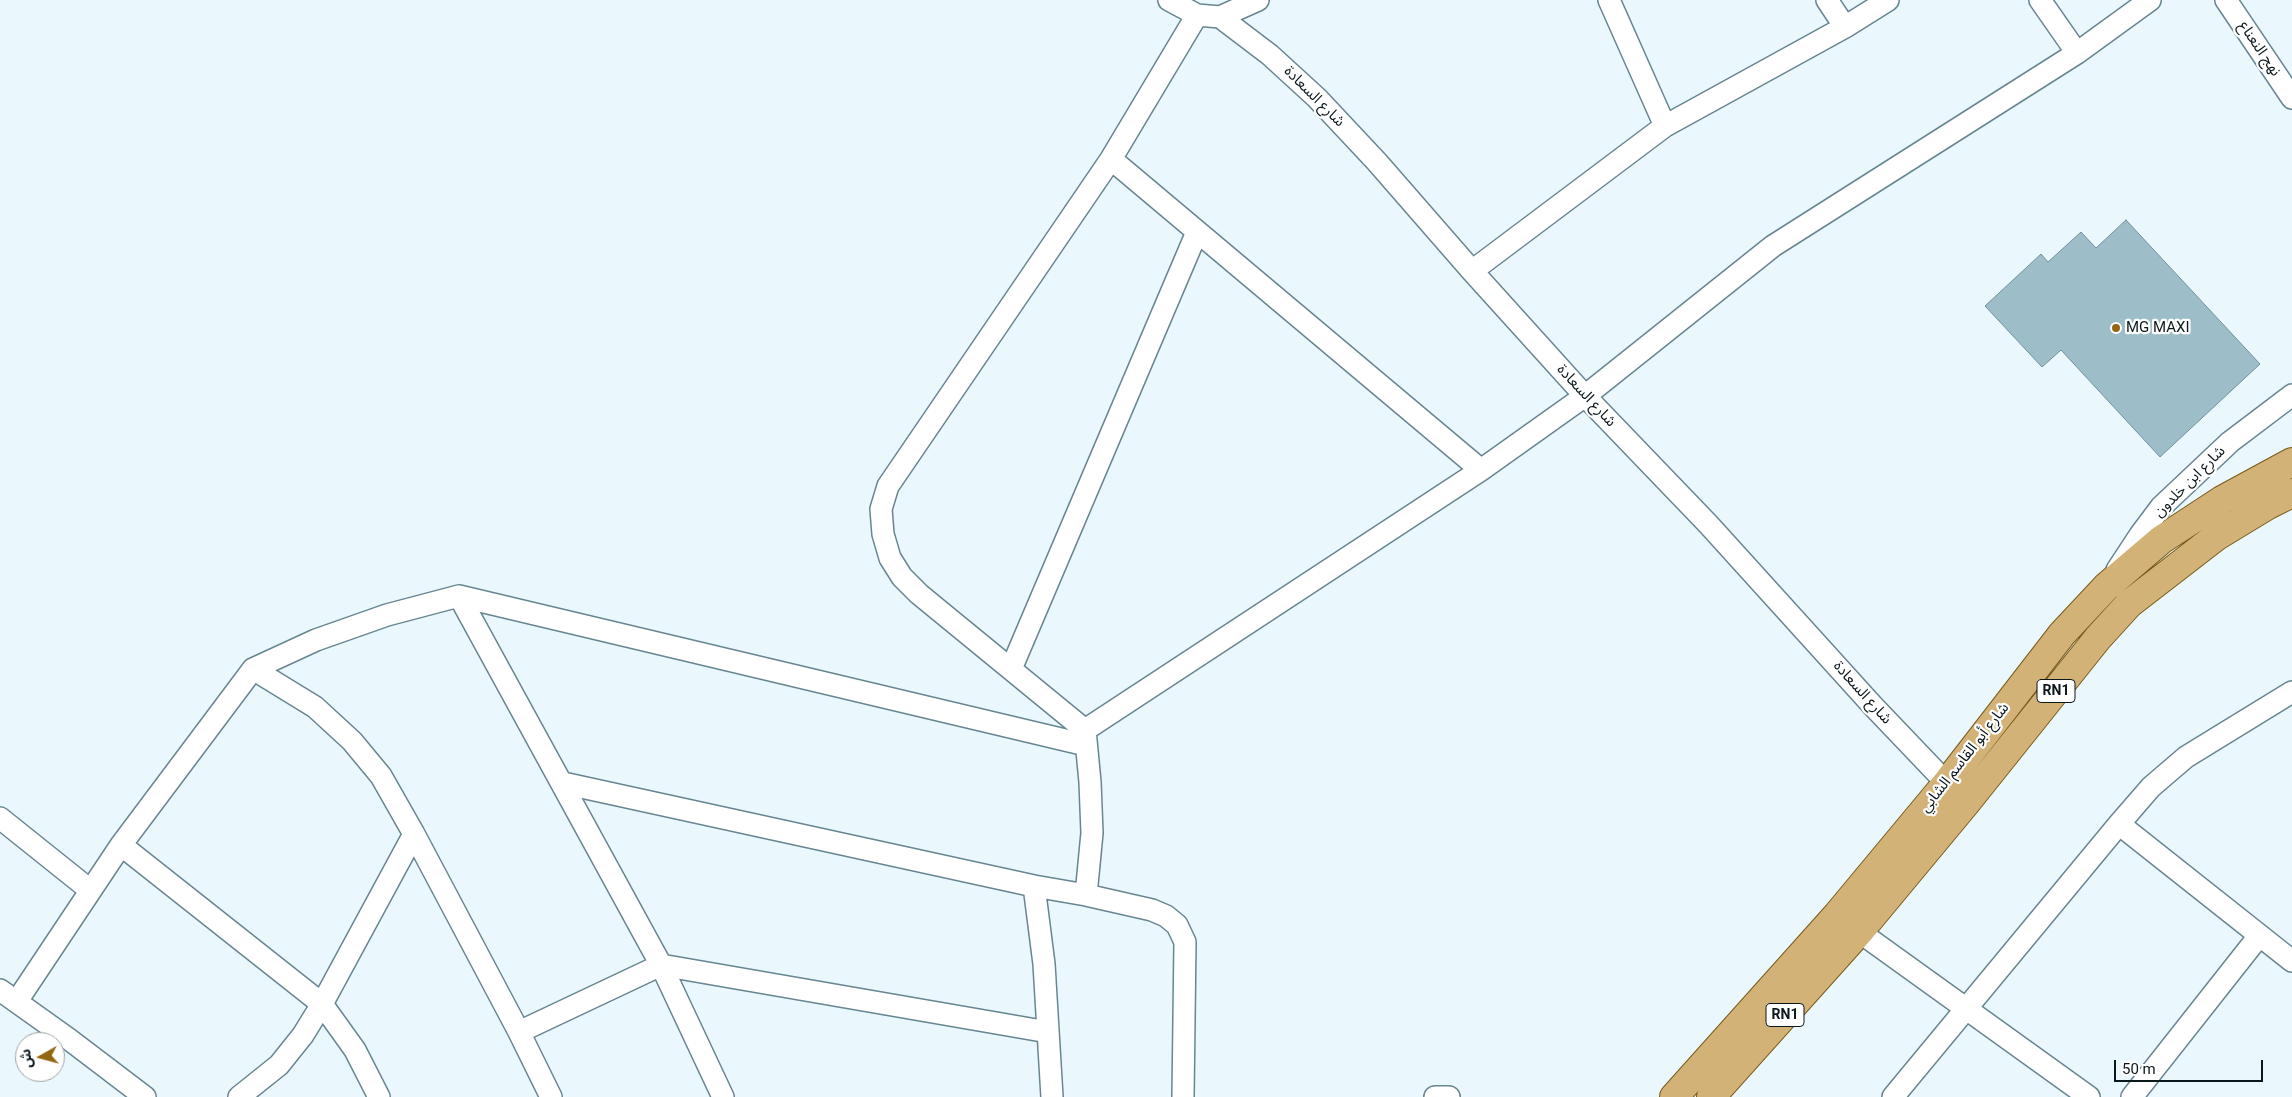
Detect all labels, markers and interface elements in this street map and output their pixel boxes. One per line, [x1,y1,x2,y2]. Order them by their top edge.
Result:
street label: نهج النعناع [2234,18,2284,80]
street label: شارع السعادة [1280,63,1348,131]
place label: MG MAXI [2126,319,2190,337]
marker: MG MAXI [2110,322,2122,334]
street label: شارع السعادة [1553,361,1619,431]
street label: شارع ابن خلدون [2151,443,2229,521]
street label: شارع السعادة [1829,658,1895,728]
road number: RN1 [2037,679,2075,702]
street label: شارع أبو القاسم الشابي [1917,700,2013,816]
road number: RN1 [1766,1004,1804,1026]
north arrow [15,1032,65,1082]
text: ش [17,1048,35,1069]
scale bar [2117,1050,2266,1082]
text: 50 m [2122,1060,2156,1078]

